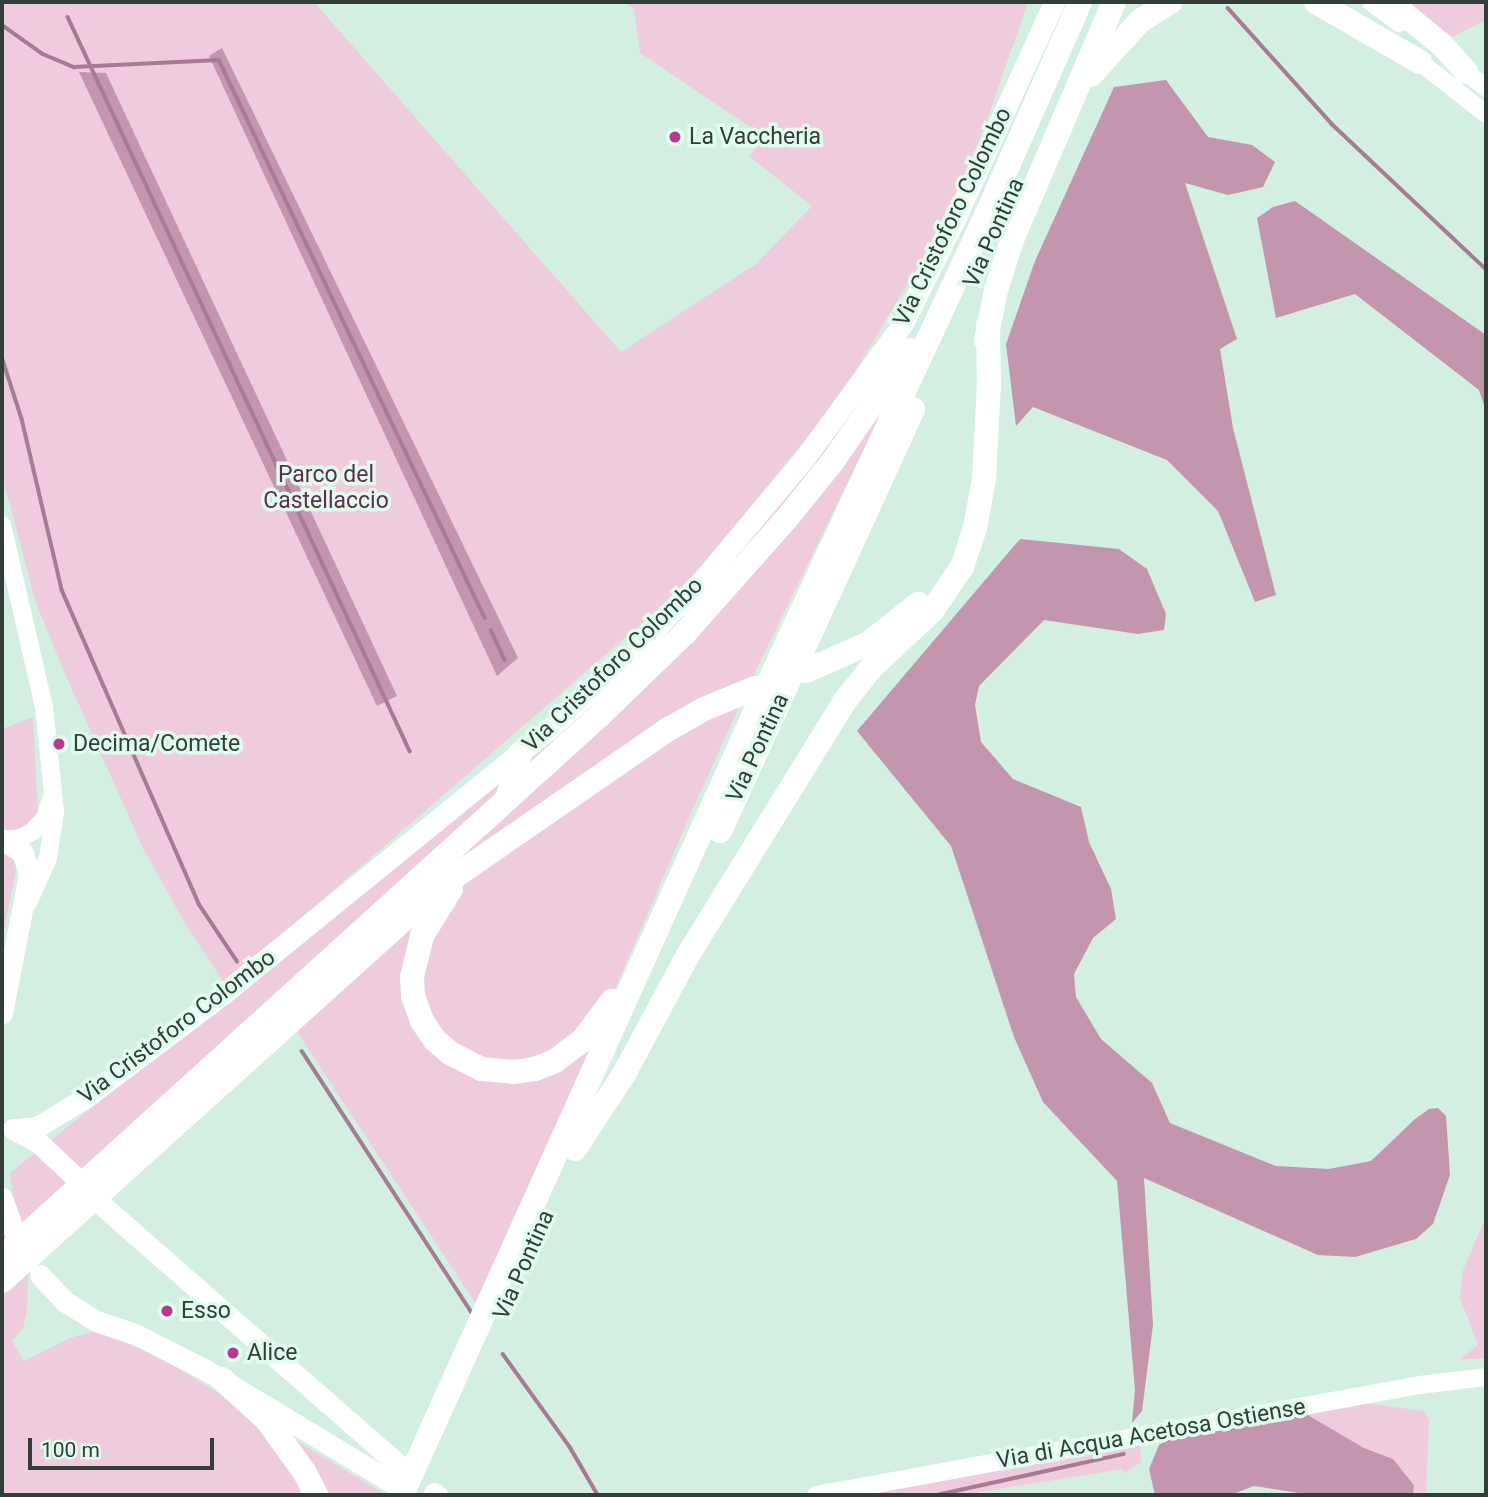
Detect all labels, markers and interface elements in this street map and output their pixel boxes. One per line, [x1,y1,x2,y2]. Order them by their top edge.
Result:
street label: Via Cristoforo Colombo [888,103,1018,331]
place label: La Vaccheria [689,123,821,151]
marker: La Vaccheria [667,129,683,145]
street label: Via Pontina [958,174,1030,292]
park label: Parco del Castellaccio [263,461,389,515]
street label: Via Cristoforo Colombo [517,572,709,758]
street label: Via Pontina [721,689,795,807]
place label: Decima/Comete [73,730,240,758]
marker: Decima/Comete [51,736,67,752]
street label: Via Cristoforo Colombo [73,944,281,1110]
street label: Via Pontina [488,1206,560,1324]
place label: Esso [181,1297,231,1325]
marker: Esso [159,1303,175,1319]
place label: Alice [247,1339,297,1367]
marker: Alice [225,1345,241,1361]
street label: Via di Acqua Acetosa Ostiense [994,1393,1308,1475]
scale bar [32,1424,217,1468]
text: 100 m [41,1438,100,1462]

